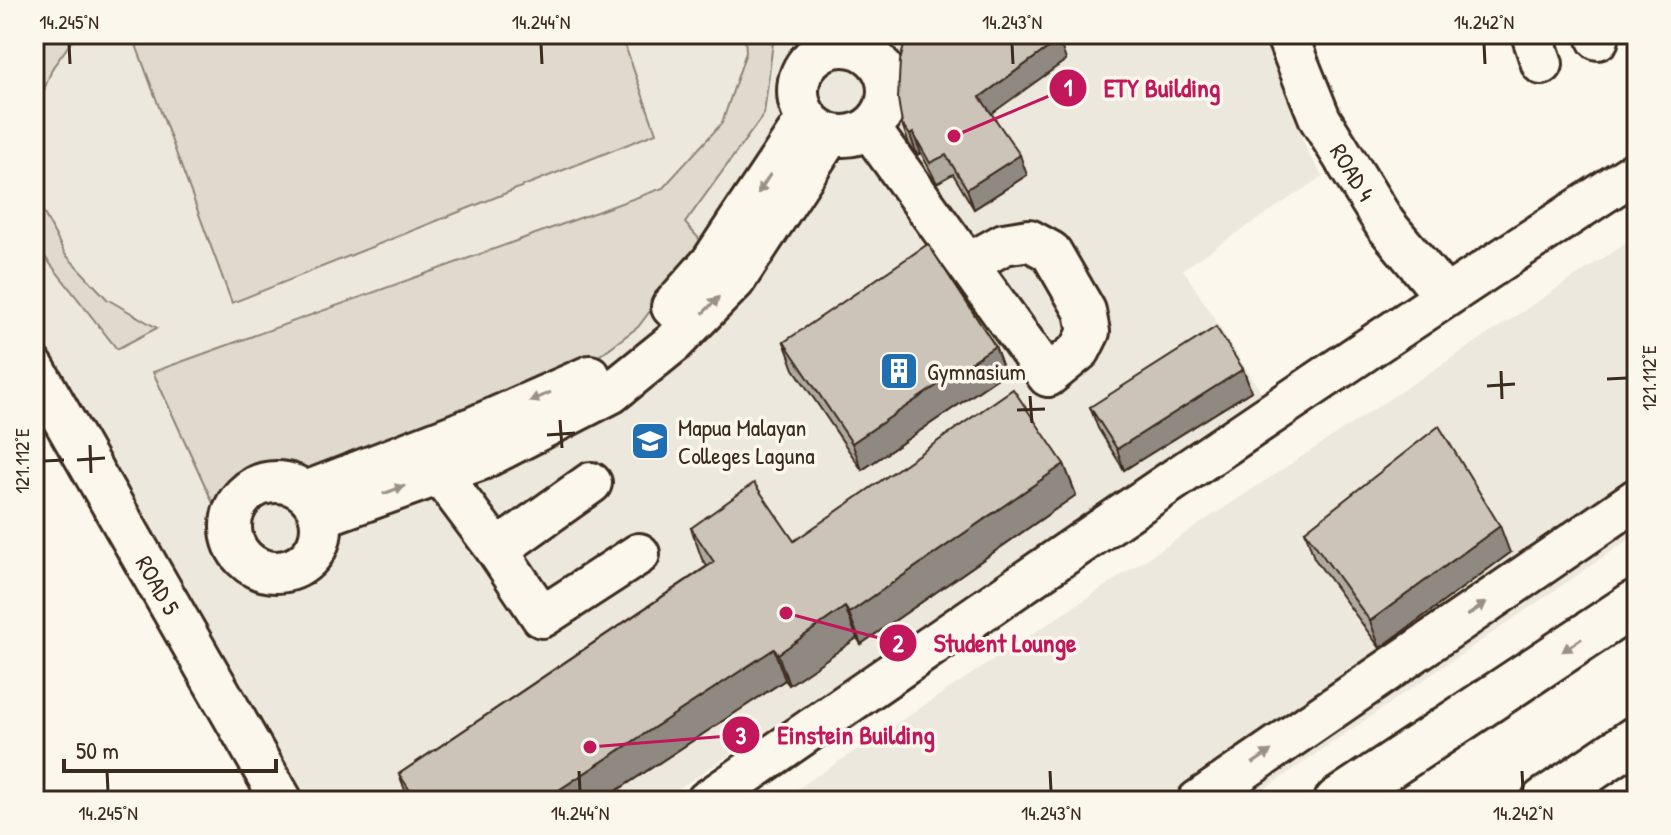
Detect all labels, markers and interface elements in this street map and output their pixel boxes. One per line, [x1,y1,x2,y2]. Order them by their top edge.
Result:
text: 14.245°N [39,8,99,35]
text: 14.244°N [512,8,570,35]
text: 14.243°N [982,8,1042,35]
text: 14.242°N [1454,8,1514,35]
callout: ETY Building [1048,63,1237,113]
text: ETY Building [1104,70,1221,106]
text: 1 [1064,71,1073,103]
street label: ROAD 4 [1323,137,1383,207]
one-way arrow [757,173,771,195]
one-way arrow [701,296,719,315]
text: 121.112°E [1635,345,1662,411]
building icon: Gymnasium [878,350,920,392]
place label: Gymnasium [927,355,1026,387]
one-way arrow [528,391,552,404]
place label: Mapua Malayan Colleges Laguna [678,411,815,471]
school or university icon: Mapua Malayan Colleges Laguna [629,420,671,462]
text: 121.112°E [8,428,35,494]
one-way arrow [382,484,406,496]
street label: ROAD 5 [129,550,188,620]
one-way arrow [1466,602,1487,617]
callout: Student Lounge [878,618,1093,668]
text: Student Lounge [934,625,1077,661]
text: 2 [892,627,904,659]
one-way arrow [1561,637,1583,652]
callout: Einstein Building [721,710,951,760]
text: Einstein Building [777,717,935,753]
text: 3 [736,719,747,751]
scale bar [64,723,276,773]
text: 50 m [76,734,119,766]
one-way arrow [1252,750,1273,765]
text: 14.245°N [78,799,138,826]
text: 14.244°N [551,799,609,826]
text: 14.243°N [1021,799,1081,826]
text: 14.242°N [1493,799,1553,826]

